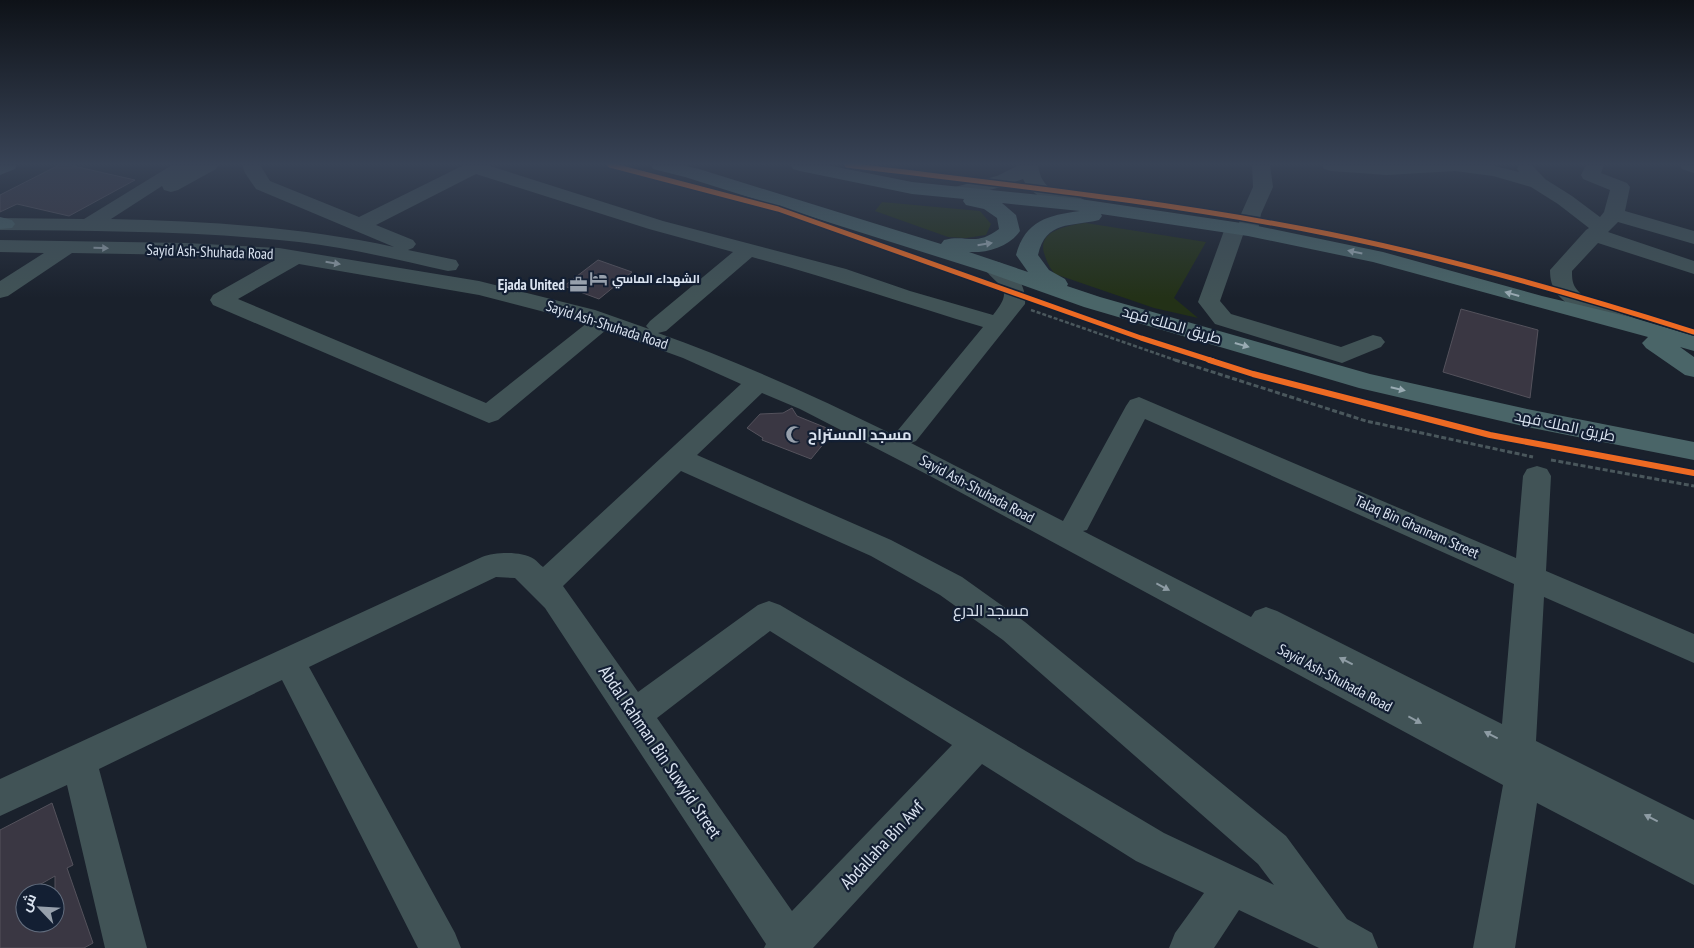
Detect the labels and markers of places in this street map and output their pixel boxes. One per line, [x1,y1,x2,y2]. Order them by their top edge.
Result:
hotel icon: الشهداء الماسي [588,269,608,289]
place label: الشهداء الماسي [612,271,700,289]
place label: Ejada United [498,275,565,294]
office icon: Ejada United [569,275,589,295]
mosque icon: مسجد المستراح [784,425,804,445]
place label: مسجد المستراح [808,425,912,445]

